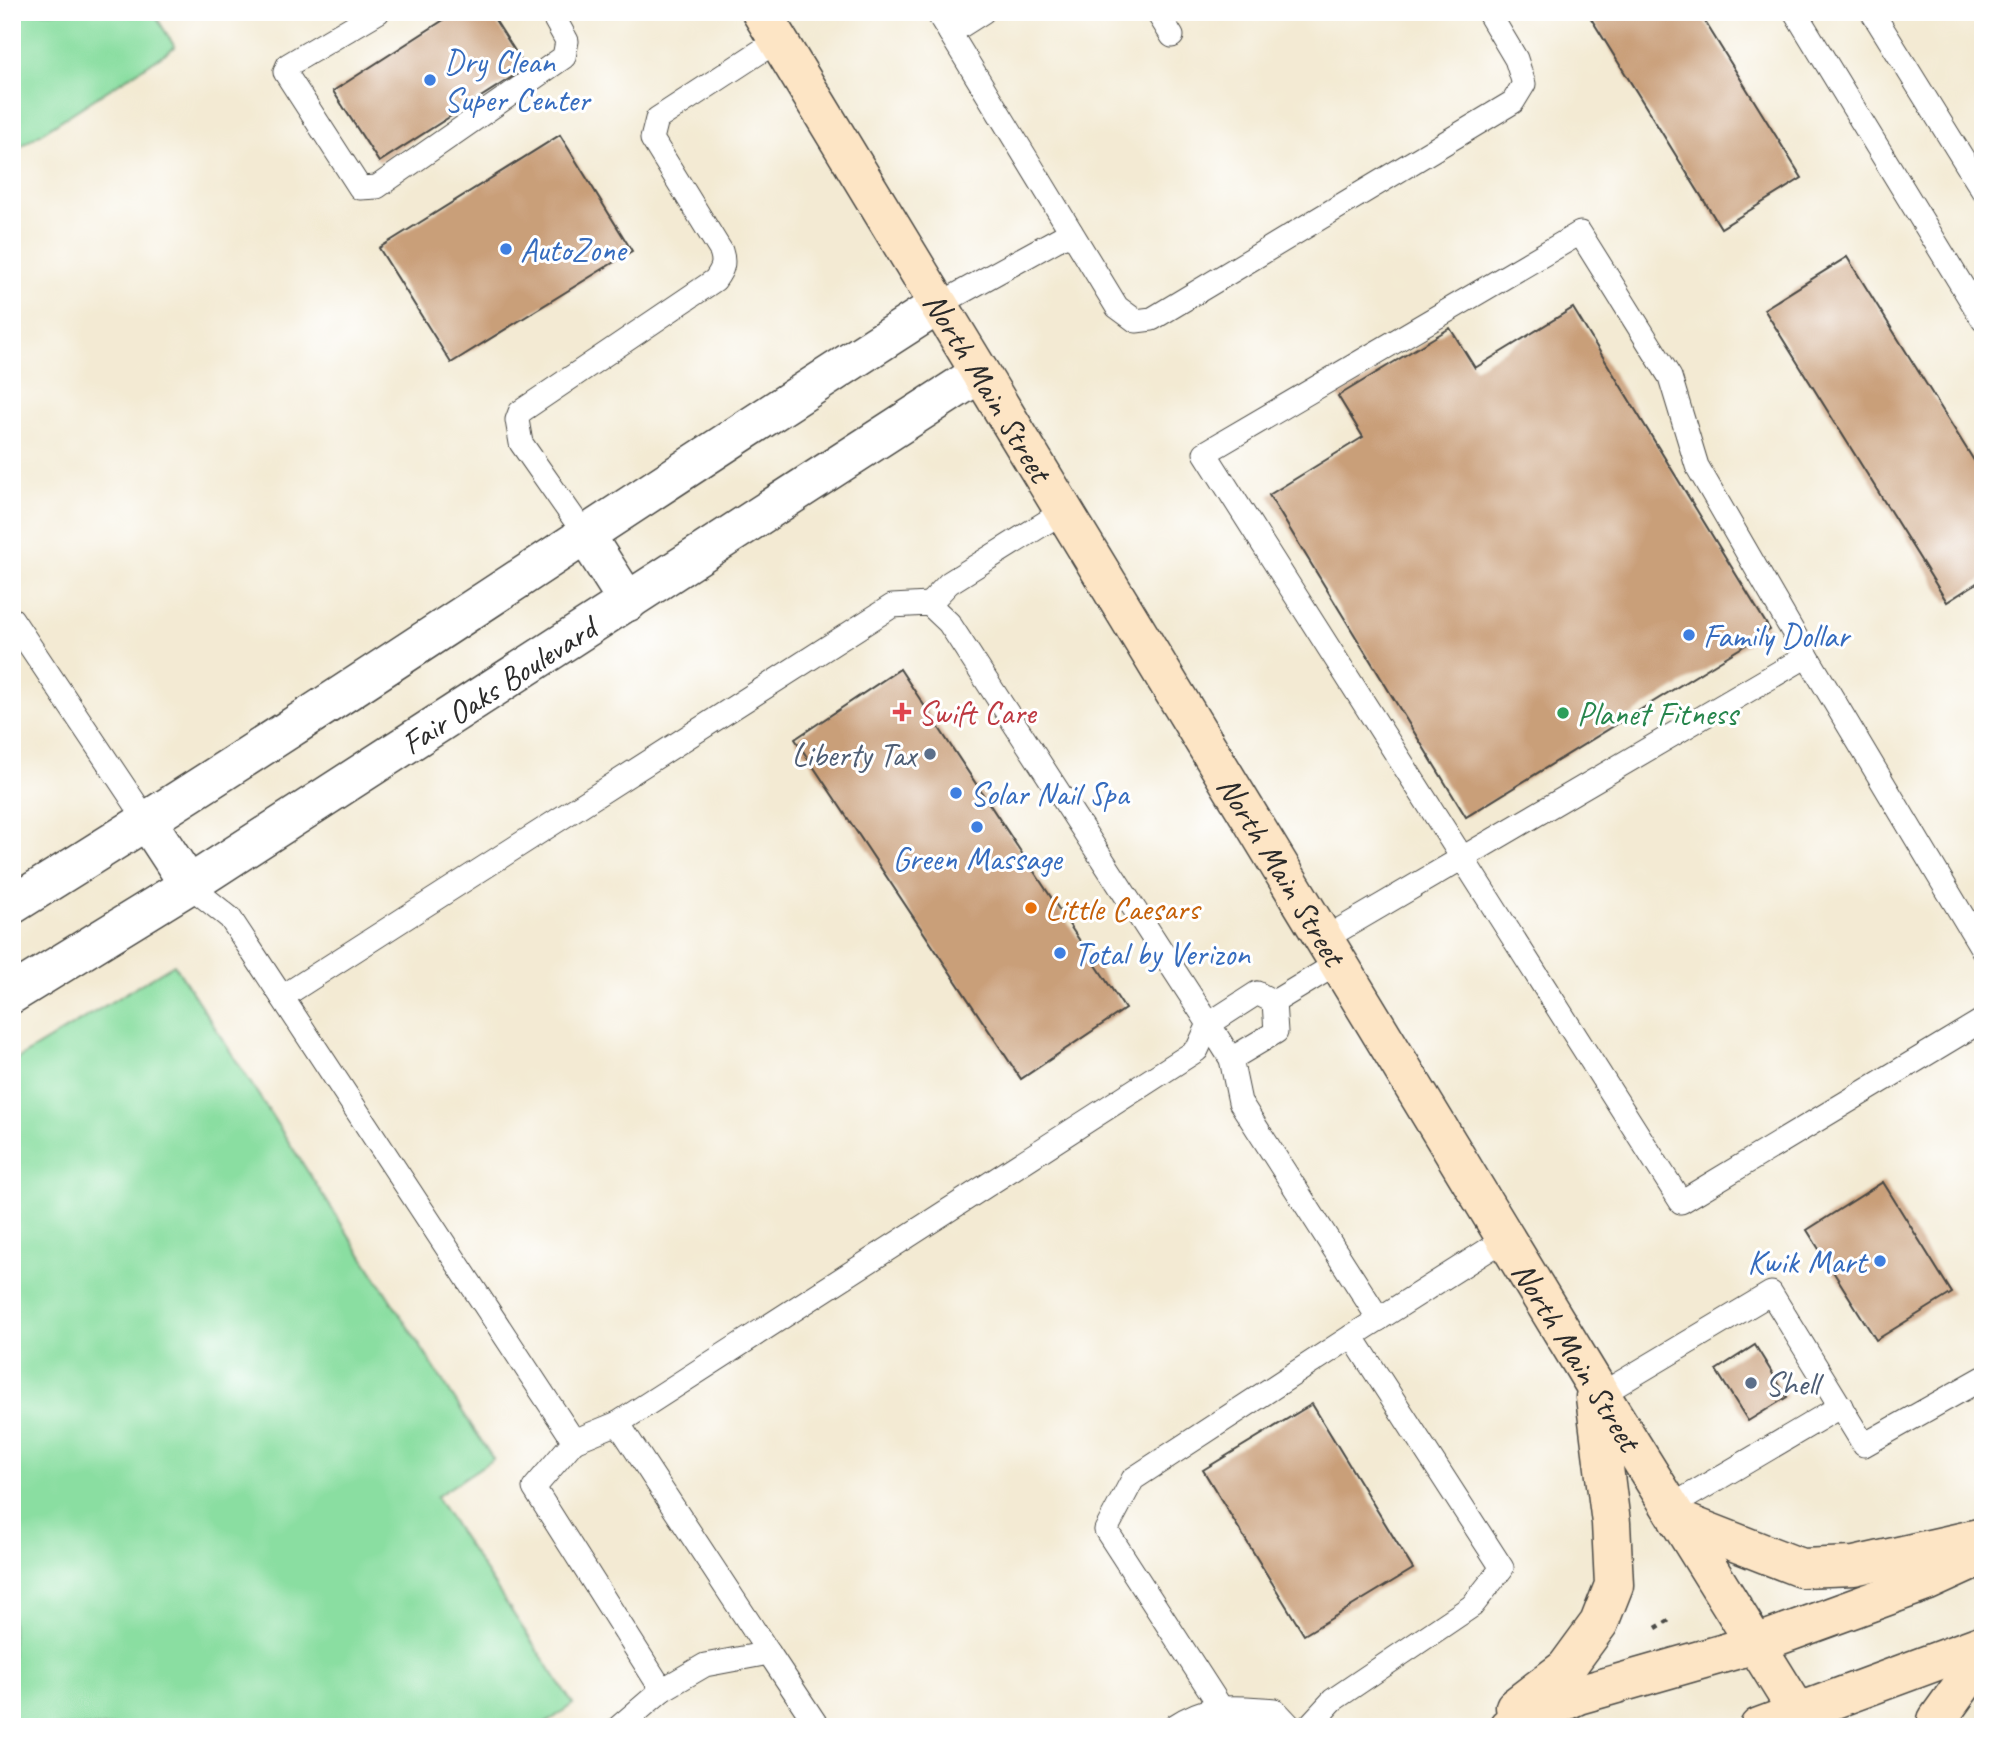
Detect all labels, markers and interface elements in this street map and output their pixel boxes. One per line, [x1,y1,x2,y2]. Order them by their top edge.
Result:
place label: Dry Clean Super Center [444,41,592,121]
marker: Dry Clean Super Center [422,72,438,88]
place label: AutoZone [520,229,628,271]
marker: AutoZone [498,241,514,257]
street label: North Main Street [914,285,1063,492]
street label: Fair Oaks Boulevard [393,605,608,764]
place label: Family Dollar [1703,615,1852,657]
marker: Family Dollar [1681,627,1697,643]
place label: Swift Care [918,692,1038,734]
place label: Planet Fitness [1577,693,1740,735]
marker: Swift Care [892,702,912,722]
marker: Planet Fitness [1555,705,1571,721]
place label: Liberty Tax [792,734,919,776]
marker: Liberty Tax [922,746,938,762]
street label: North Main Street [1208,768,1356,976]
place label: Solar Nail Spa [970,773,1130,815]
marker: Solar Nail Spa [948,785,964,801]
marker: Green Massage [969,819,985,835]
place label: Green Massage [893,838,1064,880]
place label: Little Caesars [1045,888,1202,930]
marker: Little Caesars [1023,900,1039,916]
place label: Total by Verizon [1074,933,1251,975]
marker: Total by Verizon [1052,945,1068,961]
place label: Kwik Mart [1747,1241,1869,1283]
marker: Kwik Mart [1872,1253,1888,1269]
street label: North Main Street [1503,1254,1652,1461]
place label: Shell [1765,1363,1824,1405]
marker: Shell [1743,1375,1759,1391]

